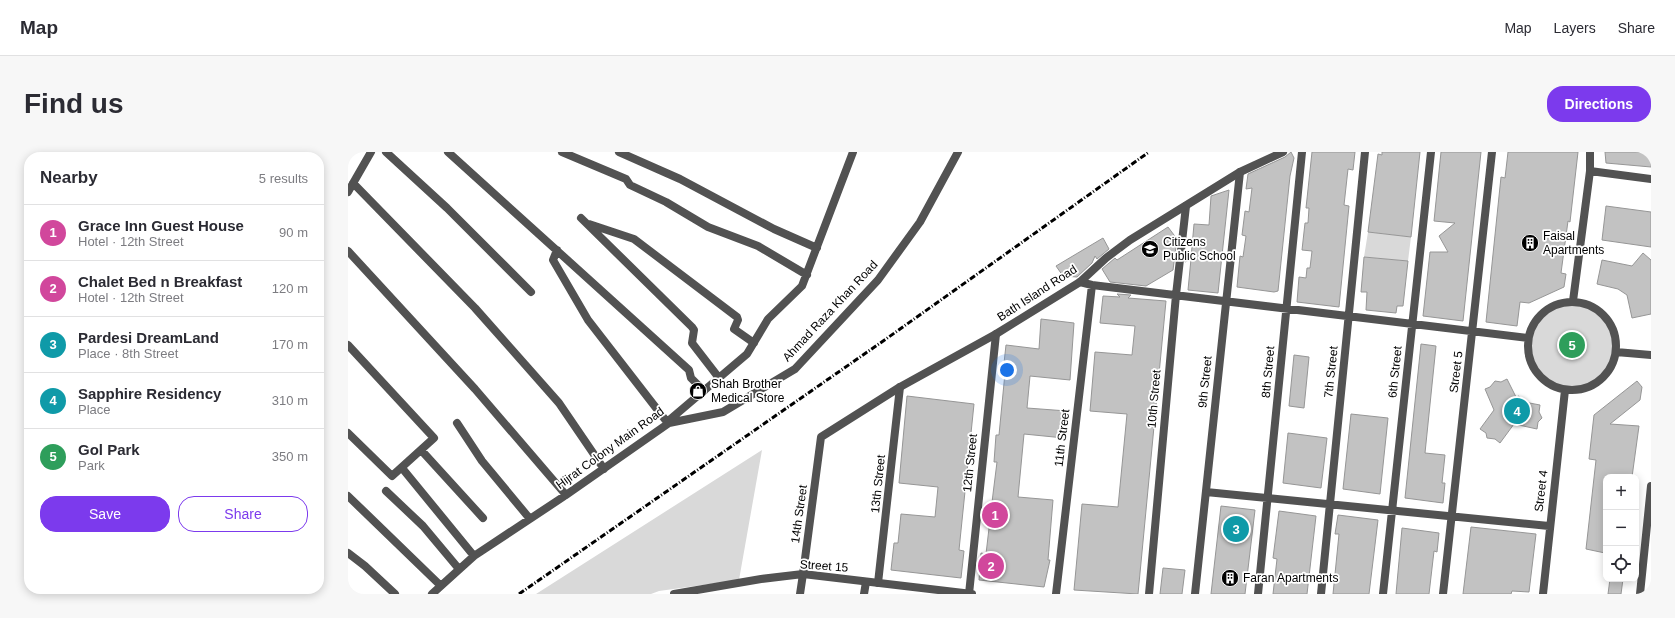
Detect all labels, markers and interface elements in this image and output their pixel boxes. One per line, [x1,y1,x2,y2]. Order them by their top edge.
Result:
text: Map [20,17,58,38]
text: Map [1504,20,1532,36]
text: Layers [1554,20,1596,36]
text: Share [1618,20,1655,36]
button: Directions [1547,86,1651,122]
text: Find us [24,88,124,119]
text: Nearby [40,168,98,187]
text: 5 results [259,171,308,186]
text: Grace Inn Guest House [78,217,244,234]
text: 1 [49,225,57,240]
text: 90 m [279,225,308,240]
place label: Faisal Apartments [1543,229,1604,257]
building icon: Faisal Apartments [1520,233,1540,253]
text: Hotel · 12th Street [78,234,184,249]
place label: Citizens Public School [1163,235,1236,263]
school or university icon: Citizens Public School [1140,239,1160,259]
street label: Ahmad Raza Khan Road [780,258,880,364]
street label: Bath Island Road [995,262,1079,324]
text: Chalet Bed n Breakfast [78,273,242,290]
text: 2 [49,281,57,296]
text: 120 m [272,281,308,296]
text: Hotel · 12th Street [78,290,184,305]
text: Pardesi DreamLand [78,329,219,346]
pin: 5 [1559,330,1585,360]
text: 3 [49,337,57,352]
text: 170 m [272,337,308,352]
street label: 8th Street [1259,345,1277,399]
street label: 7th Street [1321,345,1341,399]
street label: 6th Street [1385,345,1405,399]
text: Place · 8th Street [78,346,178,361]
street label: Street 5 [1446,350,1466,394]
street label: 9th Street [1195,355,1215,409]
your location [997,360,1017,380]
street label: 10th Street [1144,368,1164,429]
place label: Shah Brother Medical Store [711,377,785,405]
shop icon: Shah Brother Medical Store [688,381,708,401]
text: Sapphire Residency [78,385,221,402]
text: 4 [49,393,57,408]
text: 310 m [272,393,308,408]
pin: 4 [1504,396,1530,426]
text: Place [78,402,111,417]
street label: Hijrat Colony Main Road [553,404,667,492]
street label: 11th Street [1052,408,1073,468]
street label: 12th Street [960,432,980,493]
text: Gol Park [78,441,140,458]
text: 5 [49,449,57,464]
text: 350 m [272,449,308,464]
street label: 13th Street [868,453,888,514]
text: Park [78,458,105,473]
street label: Street 4 [1531,469,1551,513]
map controls [1603,474,1639,582]
button: + [1603,474,1639,510]
street label: 14th Street [788,483,810,544]
button: Save [40,496,170,532]
button: Share [178,496,308,532]
pin: 1 [982,500,1008,530]
button: − [1603,510,1639,546]
pin: 3 [1223,514,1249,544]
button: locate [1603,546,1639,582]
pin: 2 [978,551,1004,581]
street label: Street 15 [799,557,849,575]
building icon: Faran Apartments [1220,568,1240,588]
place label: Faran Apartments [1243,571,1338,585]

